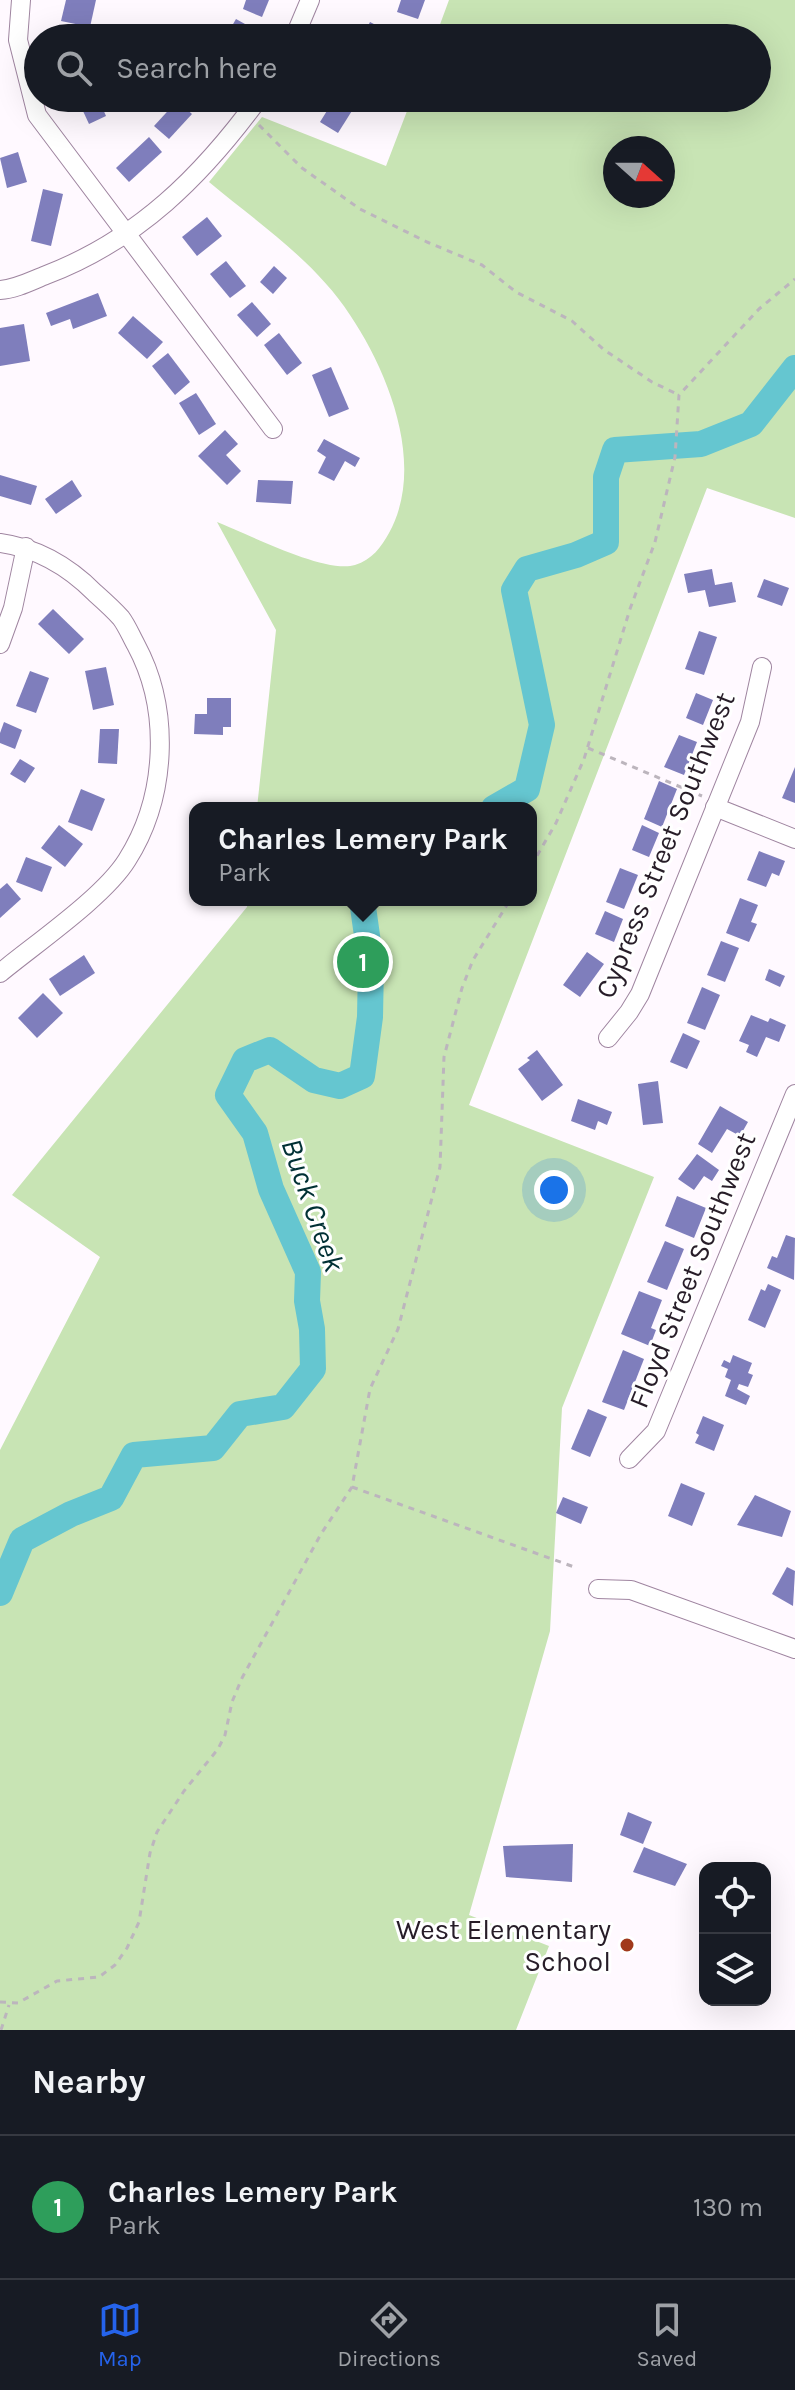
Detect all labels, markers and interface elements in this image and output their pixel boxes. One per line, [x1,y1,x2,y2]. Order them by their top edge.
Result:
search box [24,24,771,112]
icon: search [52,46,96,90]
text: Search here [116,50,277,86]
north arrow [603,136,675,208]
street label: Cypress Street Southwest [588,687,742,1003]
popup [189,802,537,906]
text: Charles Lemery Park [218,821,508,857]
text: Park [218,857,271,888]
pin: 1 [337,932,389,992]
street label: Floyd Street Southwest [622,1127,762,1413]
water label: Buck Creek [273,1134,353,1277]
your location [534,1170,574,1210]
map controls [699,1862,771,2006]
button: locate [699,1862,771,1934]
place label: West Elementary School [396,1913,611,1978]
button: layers [699,1934,771,2006]
marker: West Elementary School [618,1936,636,1954]
text: Nearby [32,2062,146,2102]
text: Charles Lemery Park [108,2174,398,2210]
text: 1 [53,2192,63,2223]
text: 130 m [693,2192,763,2223]
text: Park [108,2210,161,2241]
tab: Map [98,2298,142,2372]
tab: Directions [337,2298,441,2372]
tab: Saved [636,2298,697,2372]

